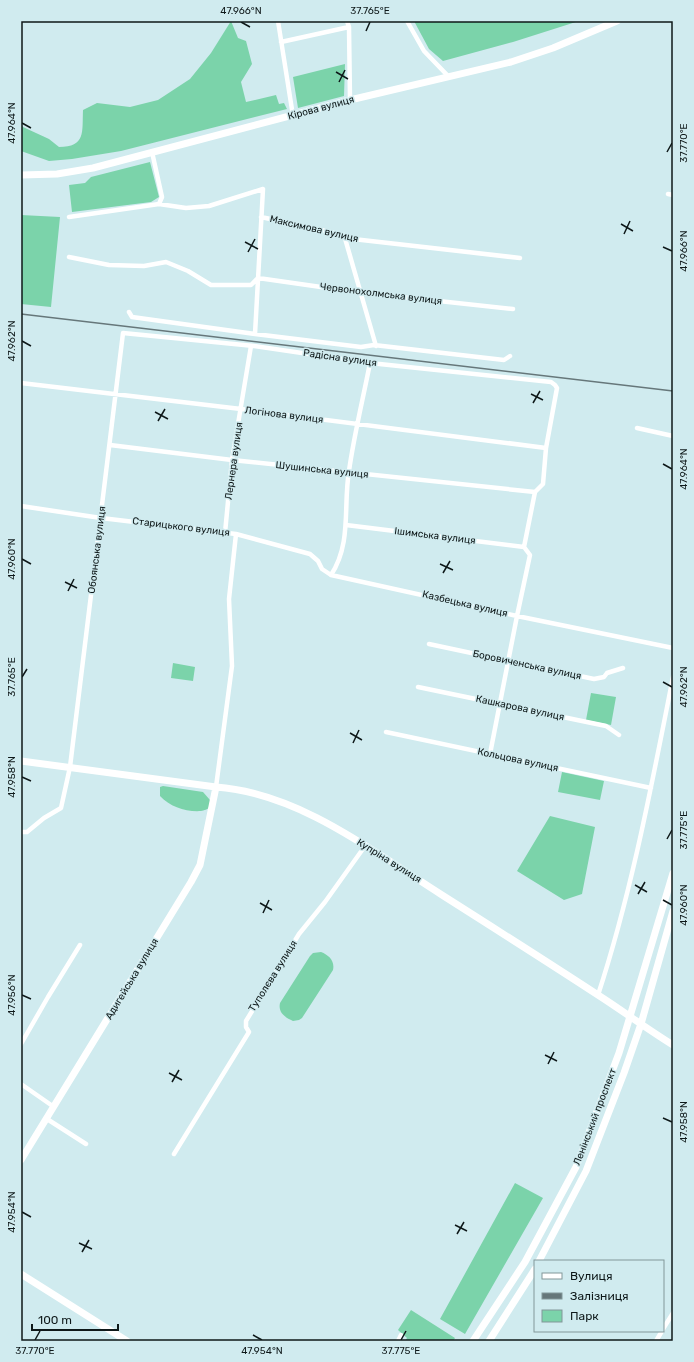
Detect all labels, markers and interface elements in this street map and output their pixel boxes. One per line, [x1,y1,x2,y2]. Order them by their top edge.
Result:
text: 47.966°N [220,5,262,17]
text: 37.765°E [350,5,390,17]
street label: Кірова вулиця [286,93,356,123]
text: 47.964°N [6,102,18,144]
text: 37.770°E [678,123,690,163]
street label: Максимова вулиця [268,213,360,245]
text: 47.966°N [678,230,690,272]
street label: Червонохолмська вулиця [319,281,443,307]
text: 47.962°N [6,320,18,362]
street label: Радісна вулиця [302,347,378,369]
street label: Логінова вулиця [244,404,324,426]
street label: Лернера вулиця [223,421,245,501]
text: 47.964°N [678,448,690,490]
street label: Шушинська вулиця [275,459,369,481]
street label: Обоянська вулиця [86,506,108,594]
street label: Старицького вулиця [132,515,230,539]
street label: Ішимська вулиця [394,525,476,547]
text: 47.960°N [6,538,18,580]
street label: Казбецька вулиця [421,588,509,620]
street label: Боровиченська вулиця [472,648,582,682]
text: 37.765°E [6,657,18,697]
text: 47.962°N [678,666,690,708]
street label: Кашкарова вулиця [475,693,565,723]
street label: Кольцова вулиця [476,746,560,774]
text: 47.958°N [6,756,18,798]
text: 37.775°E [678,811,690,849]
street label: Купріна вулиця [354,836,424,886]
text: 47.960°N [678,884,690,926]
street label: Адигейська вулиця [103,936,161,1022]
street label: Туполєва вулиця [246,938,300,1014]
text: 47.956°N [6,974,18,1016]
street label: Ленінський проспект [571,1067,619,1167]
text: 47.958°N [678,1101,690,1143]
text: 47.954°N [6,1191,18,1233]
legend [534,1260,664,1332]
text: Вулиця [570,1269,612,1283]
text: Залізниця [570,1289,629,1303]
scale bar [32,1306,118,1332]
text: Парк [570,1309,599,1323]
text: 100 m [38,1313,72,1327]
text: 37.770°E [15,1345,55,1357]
text: 47.954°N [241,1345,283,1357]
text: 37.775°E [382,1345,420,1357]

